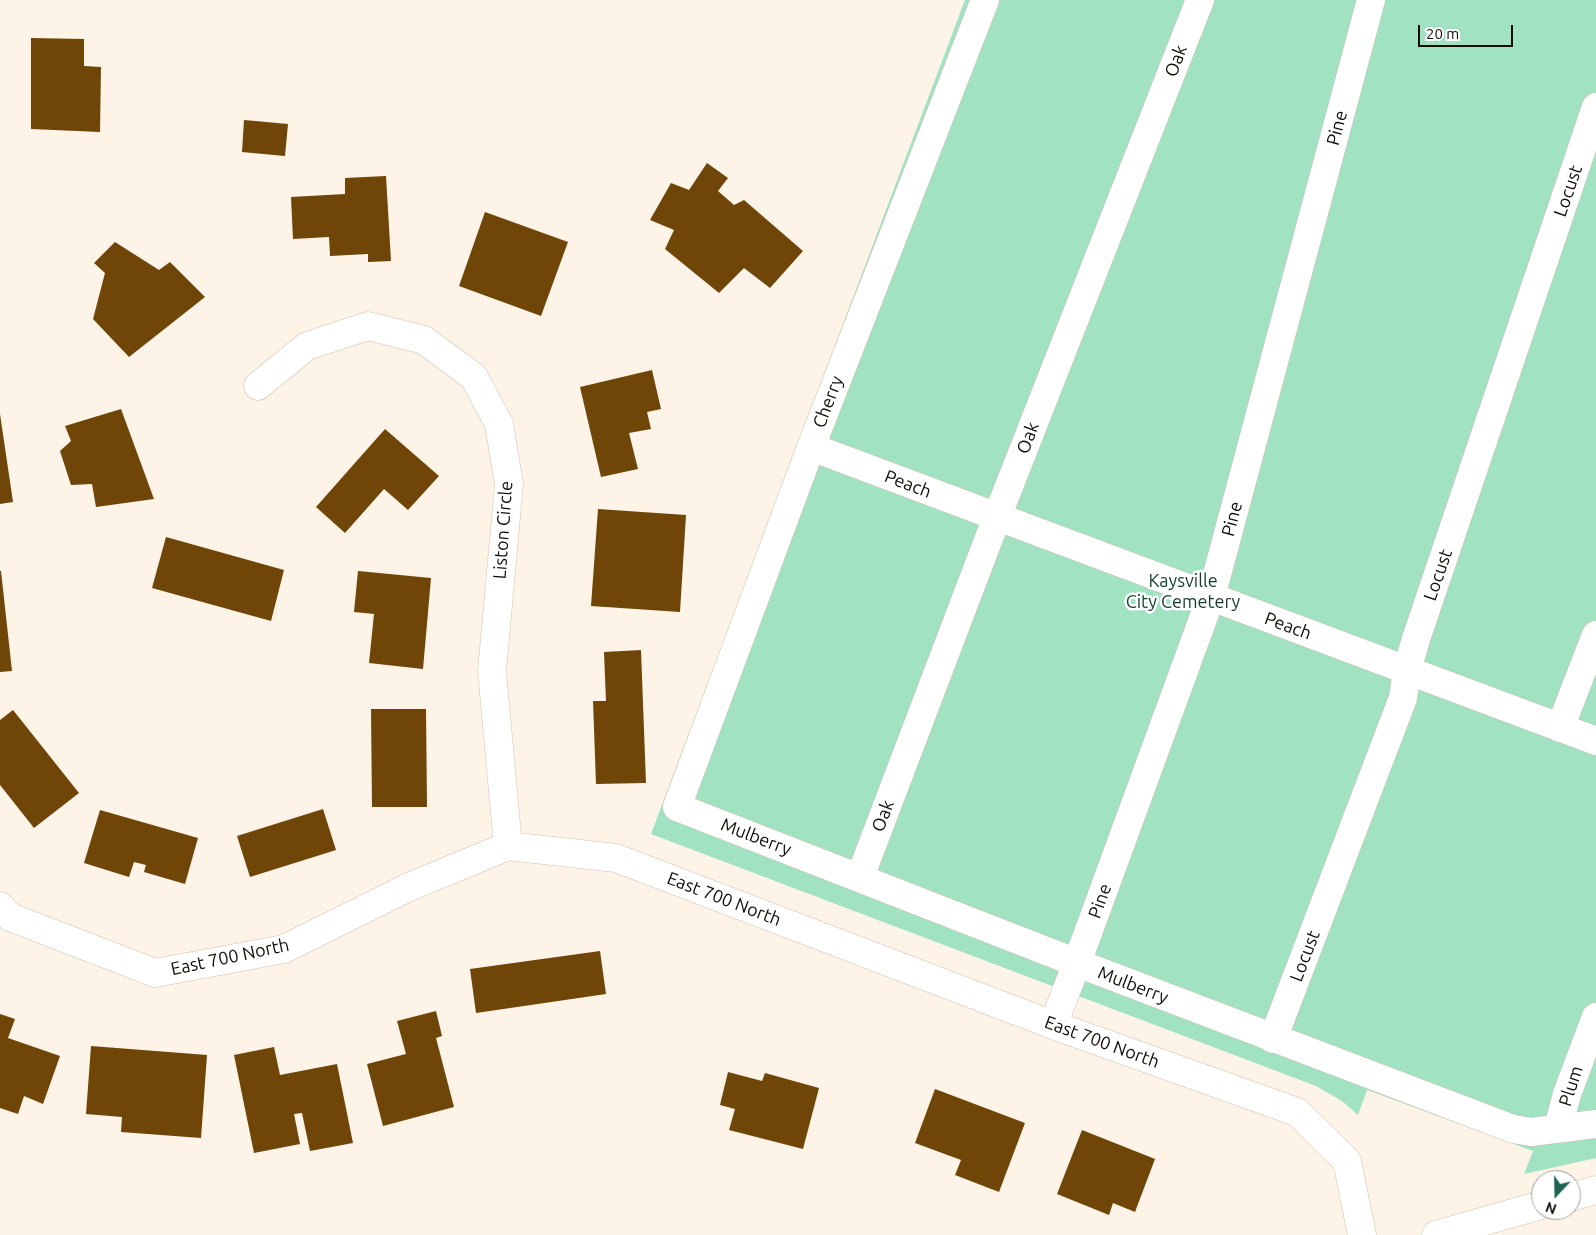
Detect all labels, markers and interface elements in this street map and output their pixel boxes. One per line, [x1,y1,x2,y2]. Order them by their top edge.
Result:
scale bar [1421,15,1516,47]
text: 20 m [1426,25,1459,42]
street label: Oak [1160,42,1192,80]
street label: Pine [1322,108,1352,148]
street label: Locust [1549,162,1587,220]
street label: Cherry [808,373,848,431]
street label: Oak [1012,419,1044,457]
street label: Peach [882,465,934,503]
street label: Liston Circle [489,480,517,580]
street label: Pine [1217,499,1247,539]
street label: Locust [1419,546,1457,604]
park label: Kaysville City Cemetery [1126,570,1240,612]
street label: Peach [1262,608,1314,644]
street label: Oak [867,797,899,835]
street label: Mulberry [718,814,794,860]
street label: East 700 North [664,867,784,931]
street label: Pine [1084,881,1116,921]
street label: Locust [1285,927,1325,985]
street label: East 700 North [169,934,291,980]
street label: Mulberry [1095,962,1171,1008]
street label: East 700 North [1042,1011,1162,1073]
street label: Plum [1554,1063,1588,1109]
north arrow [1531,1170,1581,1220]
text: N [1543,1199,1559,1217]

